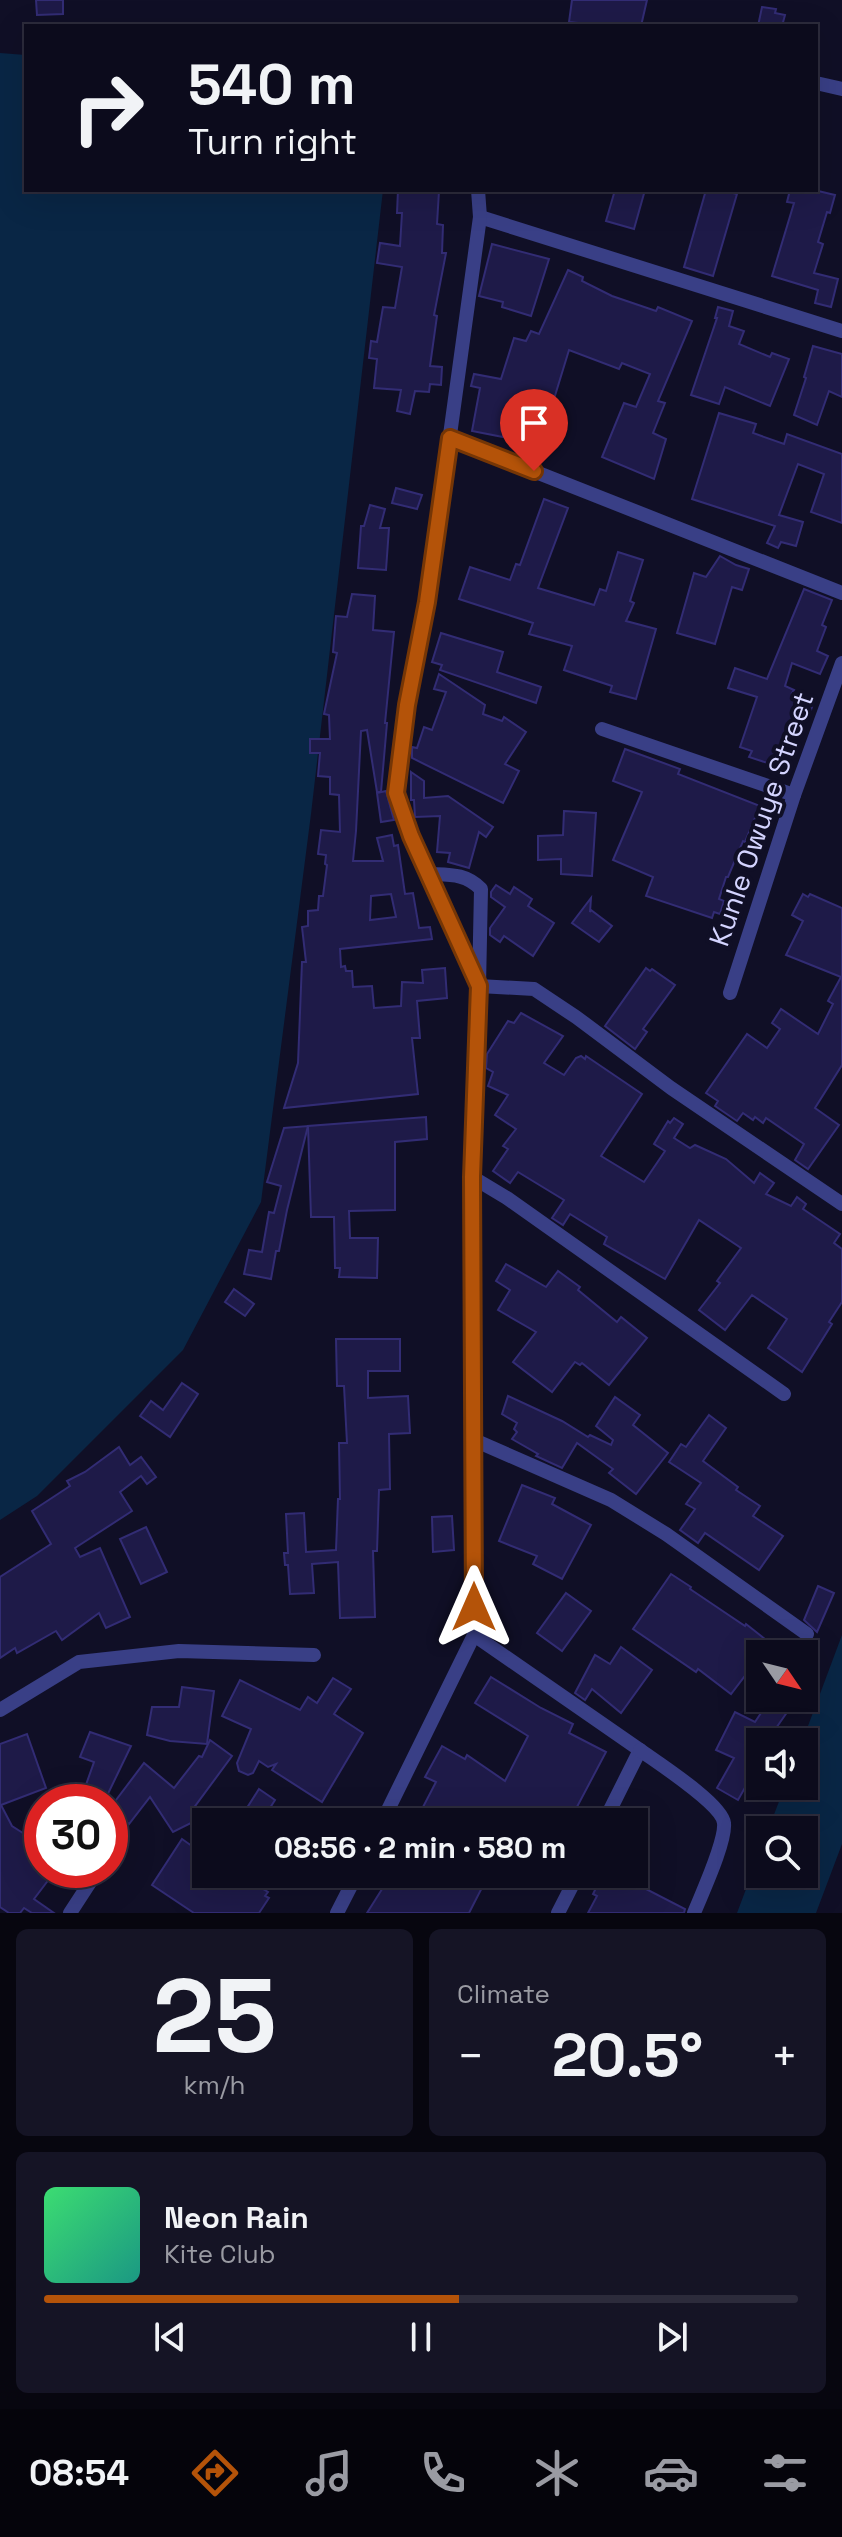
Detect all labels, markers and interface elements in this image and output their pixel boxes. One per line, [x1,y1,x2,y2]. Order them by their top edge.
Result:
text: 540 m [188,49,356,120]
icon: right [56,56,160,160]
text: Turn right [188,119,357,165]
pin [500,389,568,471]
icon: arrive [512,401,556,445]
street label: Kunle Owuye Street [701,687,821,951]
position arrow [432,1565,516,1649]
north arrow [746,1640,818,1712]
map controls [746,1640,818,1888]
button: sound [746,1728,818,1800]
speed limit sign: 30 [24,1784,128,1888]
button: search [746,1816,818,1888]
text: 08:56 · 2 min · 580 m [274,1828,566,1867]
text: 25 [152,1950,277,2082]
text: Climate [457,1977,550,2011]
text: 20.5° [552,2017,703,2094]
text: − [457,2028,484,2084]
text: + [771,2028,798,2084]
text: km/h [184,2068,245,2102]
text: Neon Rain [164,2198,309,2237]
text: Kite Club [164,2237,276,2271]
icon: previous [148,2315,192,2359]
icon: pause [399,2315,443,2359]
icon: next [650,2315,694,2359]
icon: directions [187,2445,243,2501]
icon: music [301,2445,357,2501]
icon: phone [415,2445,471,2501]
icon: climate [529,2445,585,2501]
icon: car [643,2445,699,2501]
icon: filters [757,2445,813,2501]
text: 08:54 [29,2450,129,2496]

